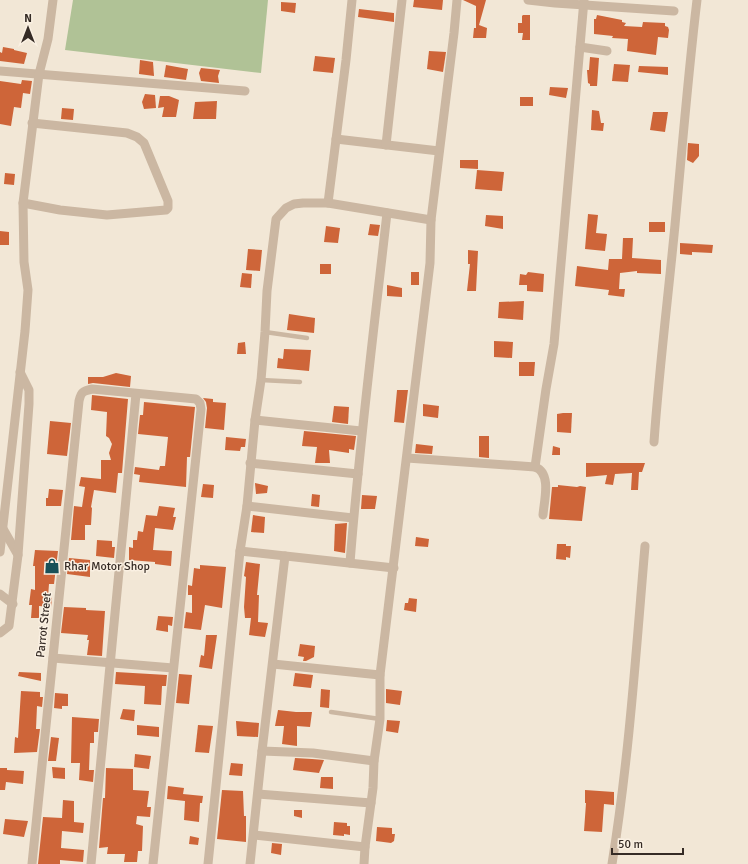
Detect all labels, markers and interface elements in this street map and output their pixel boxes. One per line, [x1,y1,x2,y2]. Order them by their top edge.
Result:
north arrow [8,8,48,48]
text: N [24,12,32,25]
shop icon: Rhar Motor Shop [43,557,61,575]
place label: Rhar Motor Shop [64,559,150,574]
street label: Parrot Street [33,592,55,658]
scale bar [612,830,683,856]
text: 50 m [618,837,643,852]

